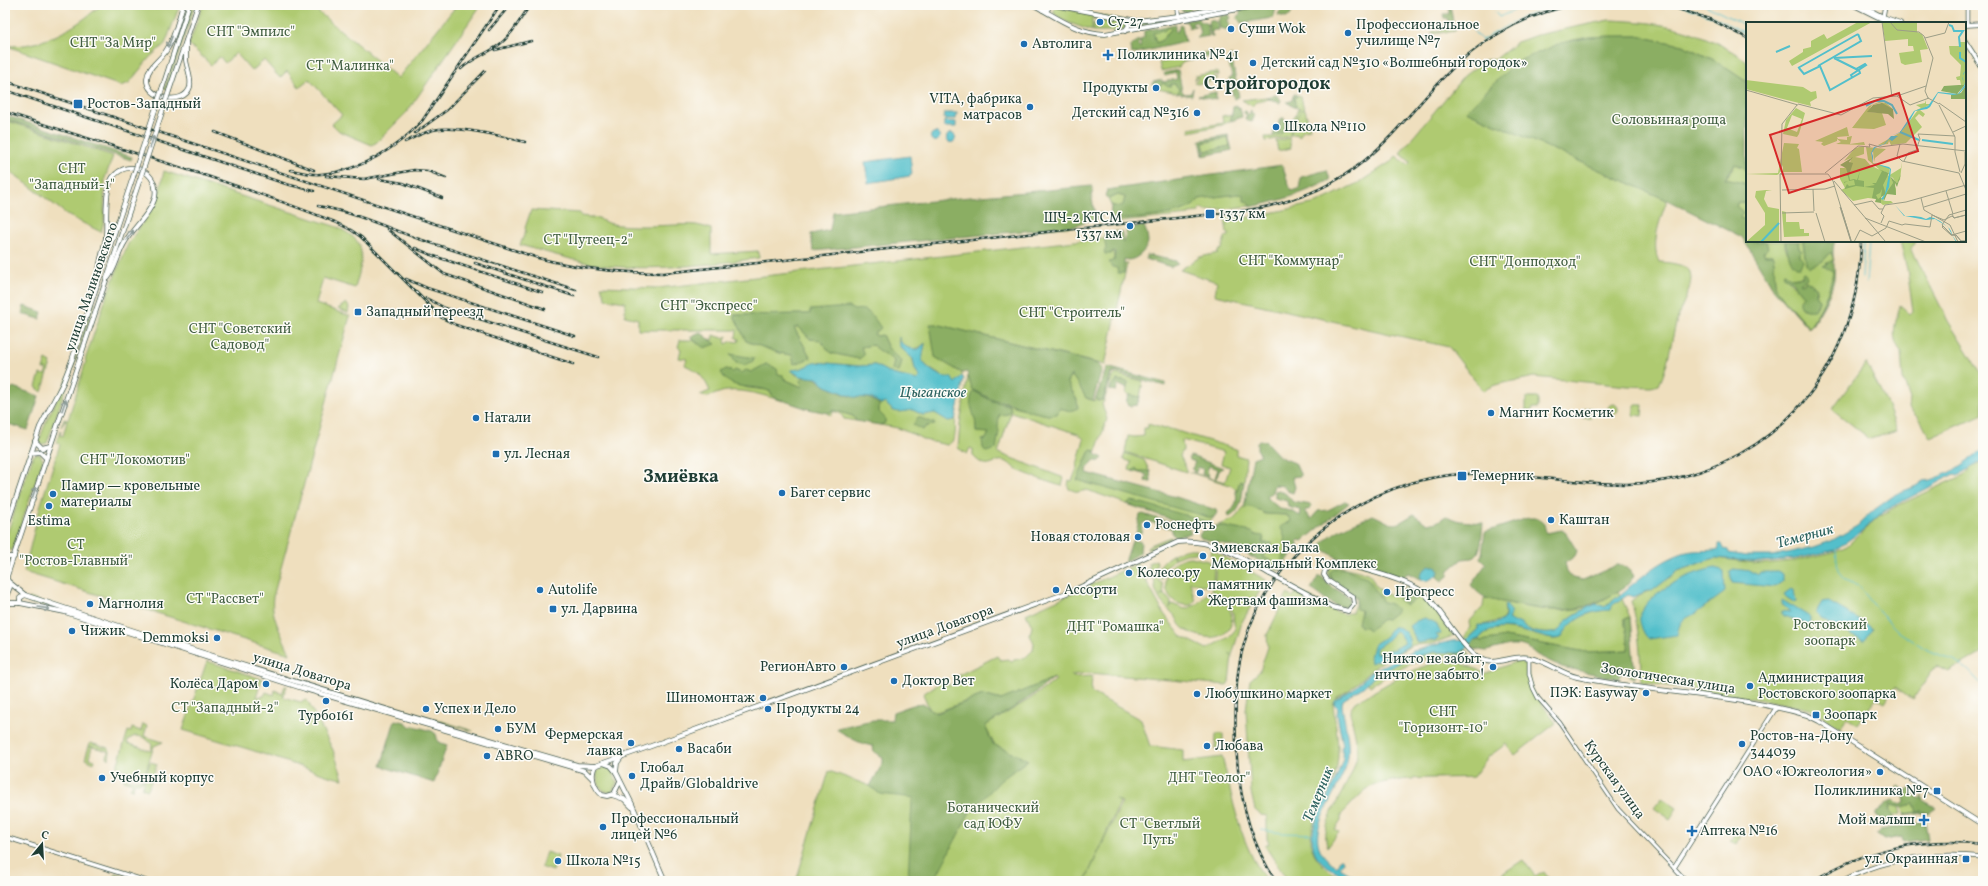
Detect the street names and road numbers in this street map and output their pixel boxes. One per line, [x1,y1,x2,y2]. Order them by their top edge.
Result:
street label: улица Малиновского [61,220,123,354]
street label: улица Доватора [894,601,996,653]
street label: улица Доватора [250,648,354,696]
street label: Зоологическая улица [1599,659,1737,699]
street label: Курская улица [1579,737,1649,823]

